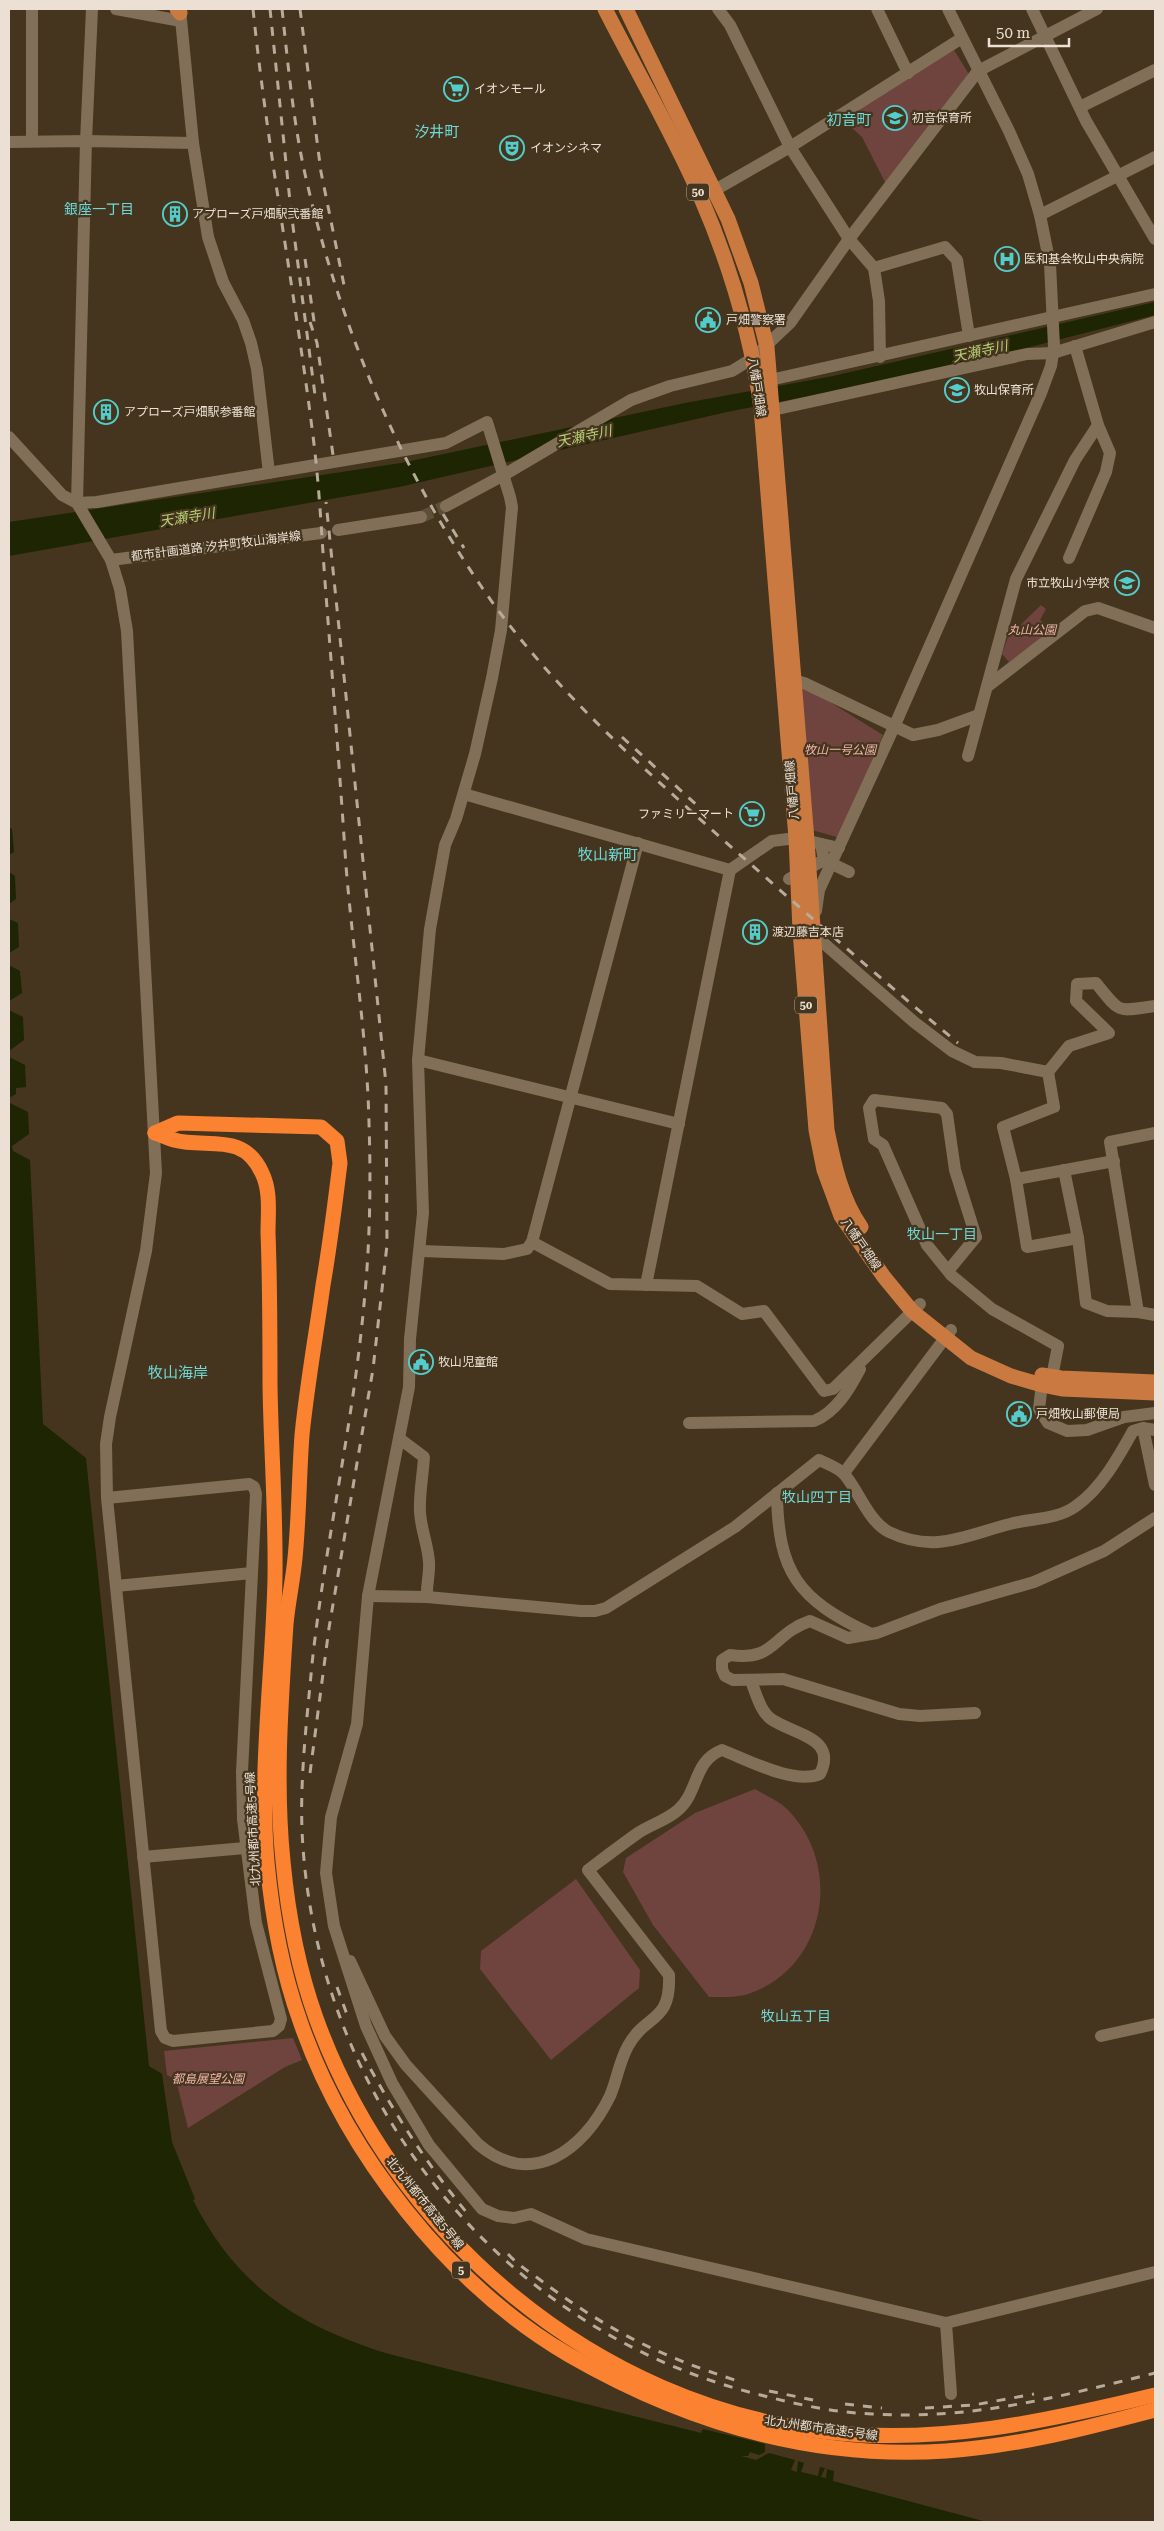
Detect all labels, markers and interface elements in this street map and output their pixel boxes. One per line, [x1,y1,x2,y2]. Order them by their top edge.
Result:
scale bar [989,15,1069,47]
text: 50 m [996,24,1031,42]
supermarket icon: イオンモール [443,76,469,102]
place label: イオンモール [474,82,546,96]
school or university icon: 初音保育所 [882,105,908,131]
district label: 初音町 [826,111,872,129]
place label: 初音保育所 [912,111,972,125]
district label: 汐井町 [414,123,460,141]
theatre icon: イオンシネマ [499,135,525,161]
place label: イオンシネマ [530,141,602,155]
road number: 50 [687,183,709,200]
district label: 銀座一丁目 [64,201,134,217]
building icon: アプローズ戸畑駅弐番館 [162,201,188,227]
place label: アプローズ戸畑駅弐番館 [192,207,323,221]
hospital icon: 医和基会牧山中央病院 [994,246,1020,272]
place label: 医和基会牧山中央病院 [1024,252,1144,266]
public building icon: 戸畑警察署 [695,307,721,333]
place label: 戸畑警察署 [726,313,786,327]
water label: 天瀬寺川 [951,337,1011,365]
street label: 八幡戸畑線 [745,356,769,418]
school or university icon: 牧山保育所 [944,377,970,403]
place label: 牧山保育所 [974,383,1034,397]
building icon: アプローズ戸畑駅参番館 [93,399,119,425]
place label: アプローズ戸畑駅参番館 [124,405,255,419]
water label: 天瀬寺川 [555,422,615,450]
water label: 天瀬寺川 [158,504,218,529]
street label: 都市計画道路 汐井町牧山海岸線 [130,529,302,563]
school or university icon: 市立牧山小学校 [1114,570,1140,596]
place label: 市立牧山小学校 [1026,576,1110,590]
park label: 丸山公園 [1008,623,1058,637]
park label: 牧山一号公園 [804,743,878,757]
street label: 八幡戸畑線 [782,759,802,821]
supermarket icon: ファミリーマート [739,801,765,827]
place label: ファミリーマート [638,807,734,821]
district label: 牧山新町 [578,846,638,864]
building icon: 渡辺藤吉本店 [742,919,768,945]
place label: 渡辺藤吉本店 [772,925,844,939]
road number: 50 [795,996,817,1014]
street label: 八幡戸畑線 [838,1215,884,1273]
district label: 牧山一丁目 [907,1226,977,1242]
public building icon: 牧山児童館 [408,1349,434,1375]
place label: 牧山児童館 [438,1355,498,1369]
district label: 牧山海岸 [148,1364,208,1382]
public building icon: 戸畑牧山郵便局 [1006,1401,1032,1427]
place label: 戸畑牧山郵便局 [1036,1407,1120,1421]
district label: 牧山四丁目 [782,1489,852,1505]
street label: 北九州都市高速5号線 [243,1771,263,1887]
district label: 牧山五丁目 [761,2008,831,2024]
park label: 都島展望公園 [172,2072,246,2086]
street label: 北九州都市高速5号線 [383,2154,467,2252]
road number: 5 [452,2262,470,2278]
street label: 北九州都市高速5号線 [763,2413,879,2443]

